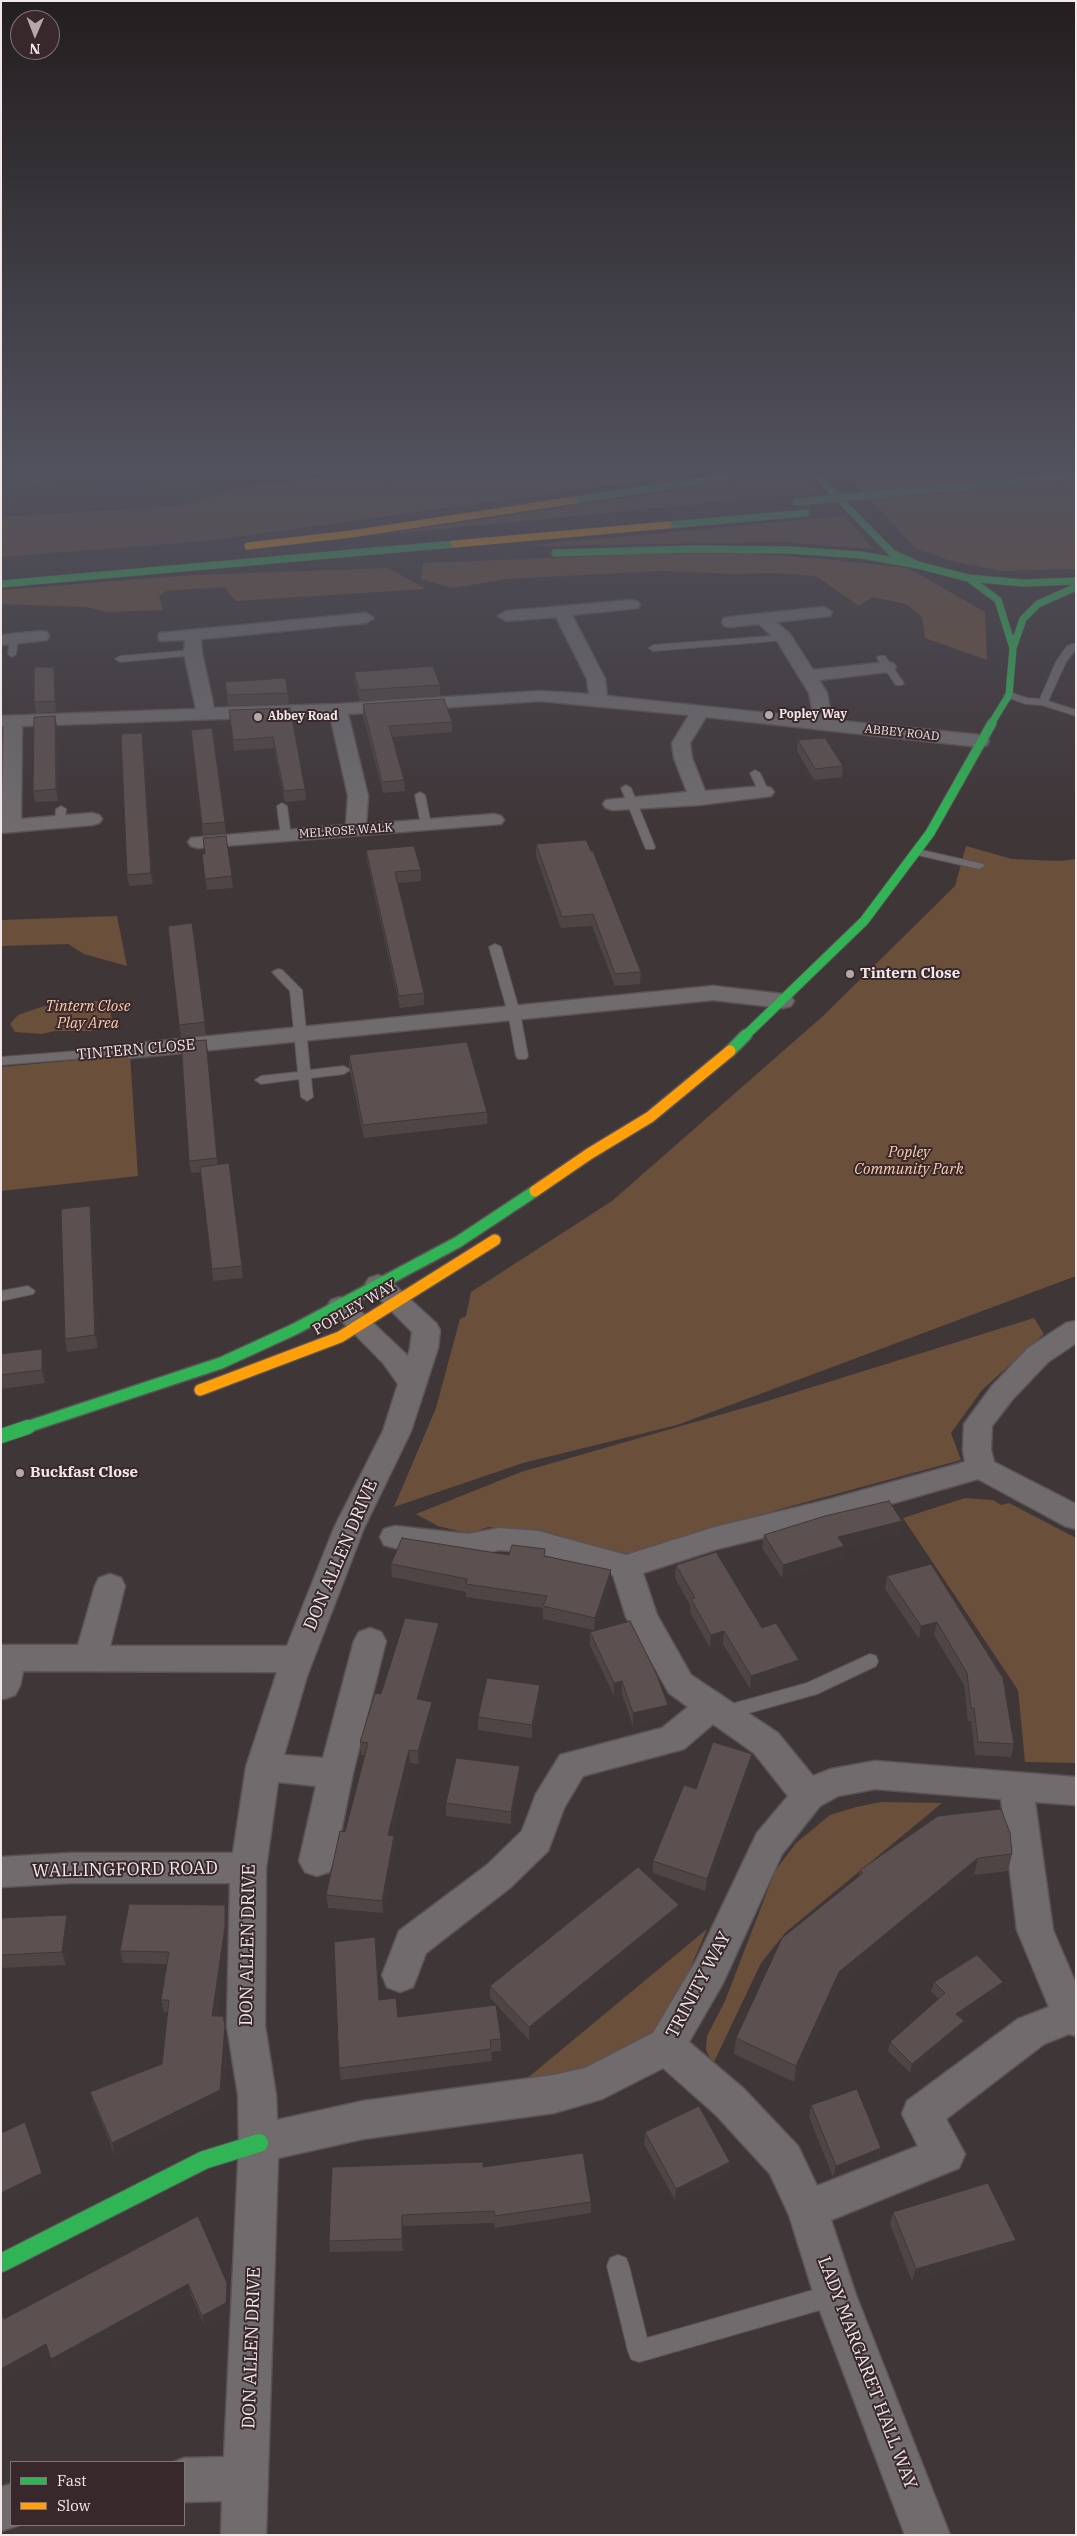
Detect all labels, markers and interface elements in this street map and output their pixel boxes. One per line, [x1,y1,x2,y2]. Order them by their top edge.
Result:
north arrow [10,10,60,60]
text: N [29,40,40,58]
place label: Popley Way [779,708,847,722]
marker: Popley Way [763,709,775,721]
place label: Abbey Road [268,710,338,724]
marker: Abbey Road [252,711,264,723]
street label: ABBEY ROAD [864,722,940,744]
street label: MELROSE WALK [298,821,394,841]
place label: Tintern Close [860,965,960,983]
marker: Tintern Close [844,968,856,980]
park label: Tintern Close Play Area [46,998,130,1033]
street label: TINTERN CLOSE [76,1036,196,1064]
park label: Popley Community Park [854,1144,964,1179]
street label: POPLEY WAY [310,1277,400,1339]
place label: Buckfast Close [30,1464,138,1482]
marker: Buckfast Close [14,1467,26,1479]
street label: DON ALLEN DRIVE [299,1476,383,1634]
street label: WALLINGFORD ROAD [32,1858,218,1882]
street label: DON ALLEN DRIVE [236,1864,260,2026]
street label: TRINITY WAY [662,1928,736,2042]
street label: LADY MARGARET HALL WAY [813,2254,921,2492]
street label: DON ALLEN DRIVE [238,2267,266,2429]
legend [10,2461,185,2526]
text: Fast [57,2471,87,2490]
text: Slow [57,2496,90,2515]

